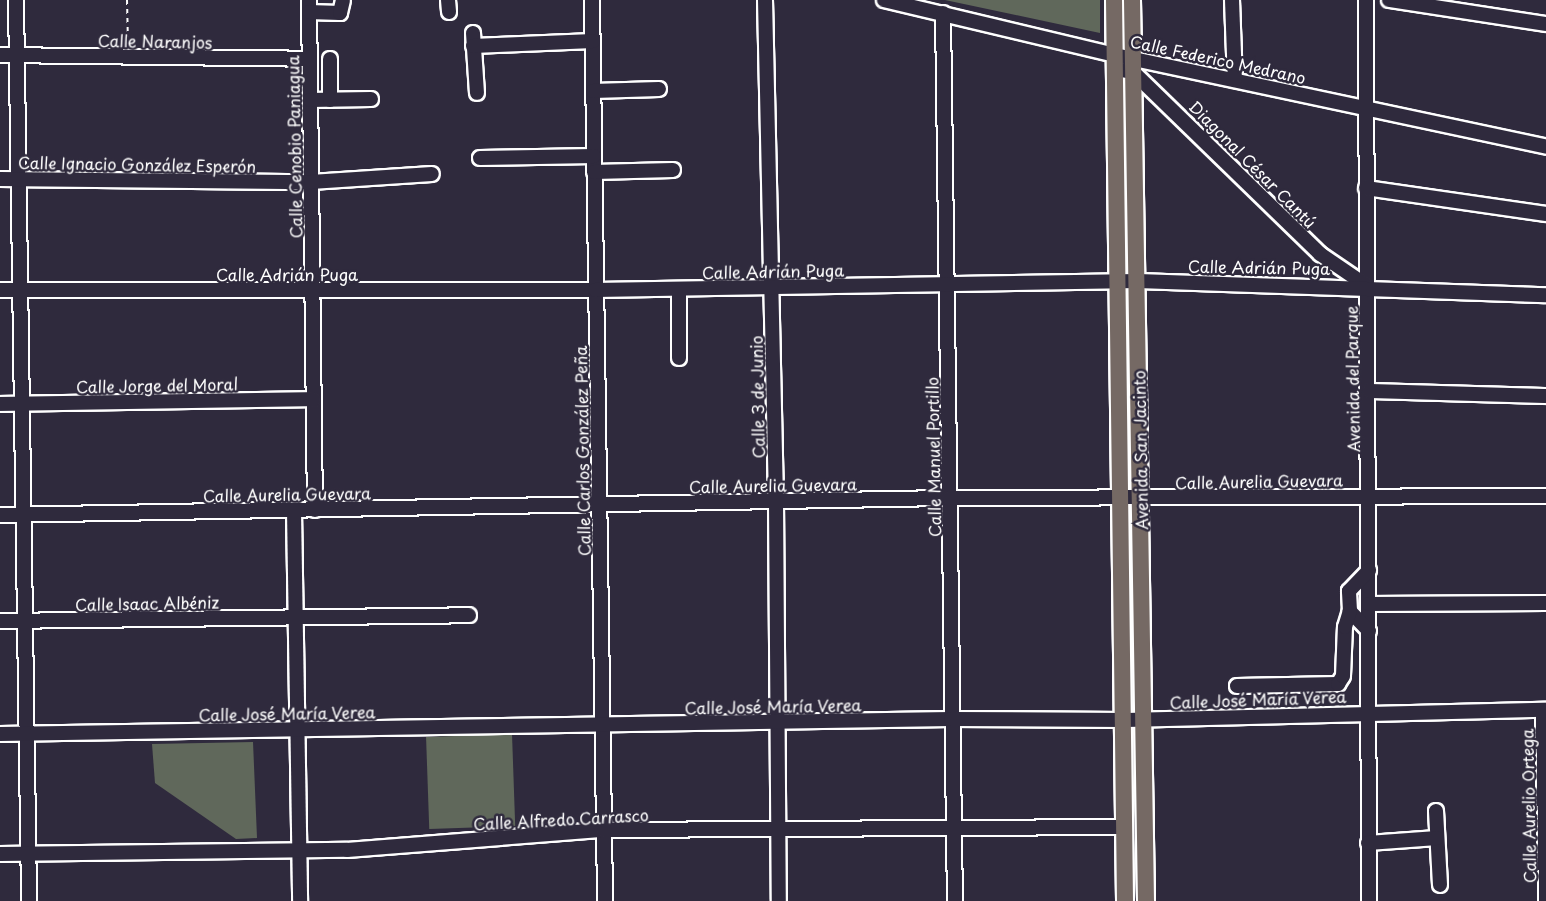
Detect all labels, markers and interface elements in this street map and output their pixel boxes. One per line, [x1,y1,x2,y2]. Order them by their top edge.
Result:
street label: Calle Naranjos [98,30,212,52]
street label: Calle Federico Medrano [1128,31,1308,87]
street label: Calle Cenobio Paniagua [283,55,305,239]
street label: Diagonal César Cantú [1186,97,1320,231]
street label: Calle Ignacio González Esperón [16,152,258,176]
street label: Calle Adrián Puga [1188,256,1330,278]
street label: Calle Adrián Puga [702,260,844,282]
street label: Calle Adrián Puga [217,264,357,284]
street label: Avenida del Parque [1341,305,1363,453]
street label: Calle 3 de Junio [746,334,768,460]
street label: Calle Carlos González Peña [571,345,593,557]
street label: Avenida San Jacinto [1129,371,1151,529]
street label: Calle Jorge del Moral [74,374,240,396]
street label: Calle Manuel Portillo [922,376,944,538]
street label: Calle Aurelia Guevara [1174,470,1344,492]
street label: Calle Aurelia Guevara [688,474,858,496]
street label: Calle Aurelia Guevara [202,483,372,505]
street label: Calle Isaac Albéniz [74,592,220,614]
street label: Calle José María Verea [1168,686,1348,712]
street label: Calle José María Verea [683,695,863,717]
street label: Calle José María Verea [197,702,377,724]
street label: Calle Aurelio Ortega [1517,728,1539,884]
street label: Calle Alfredo Carrasco [473,805,649,833]

